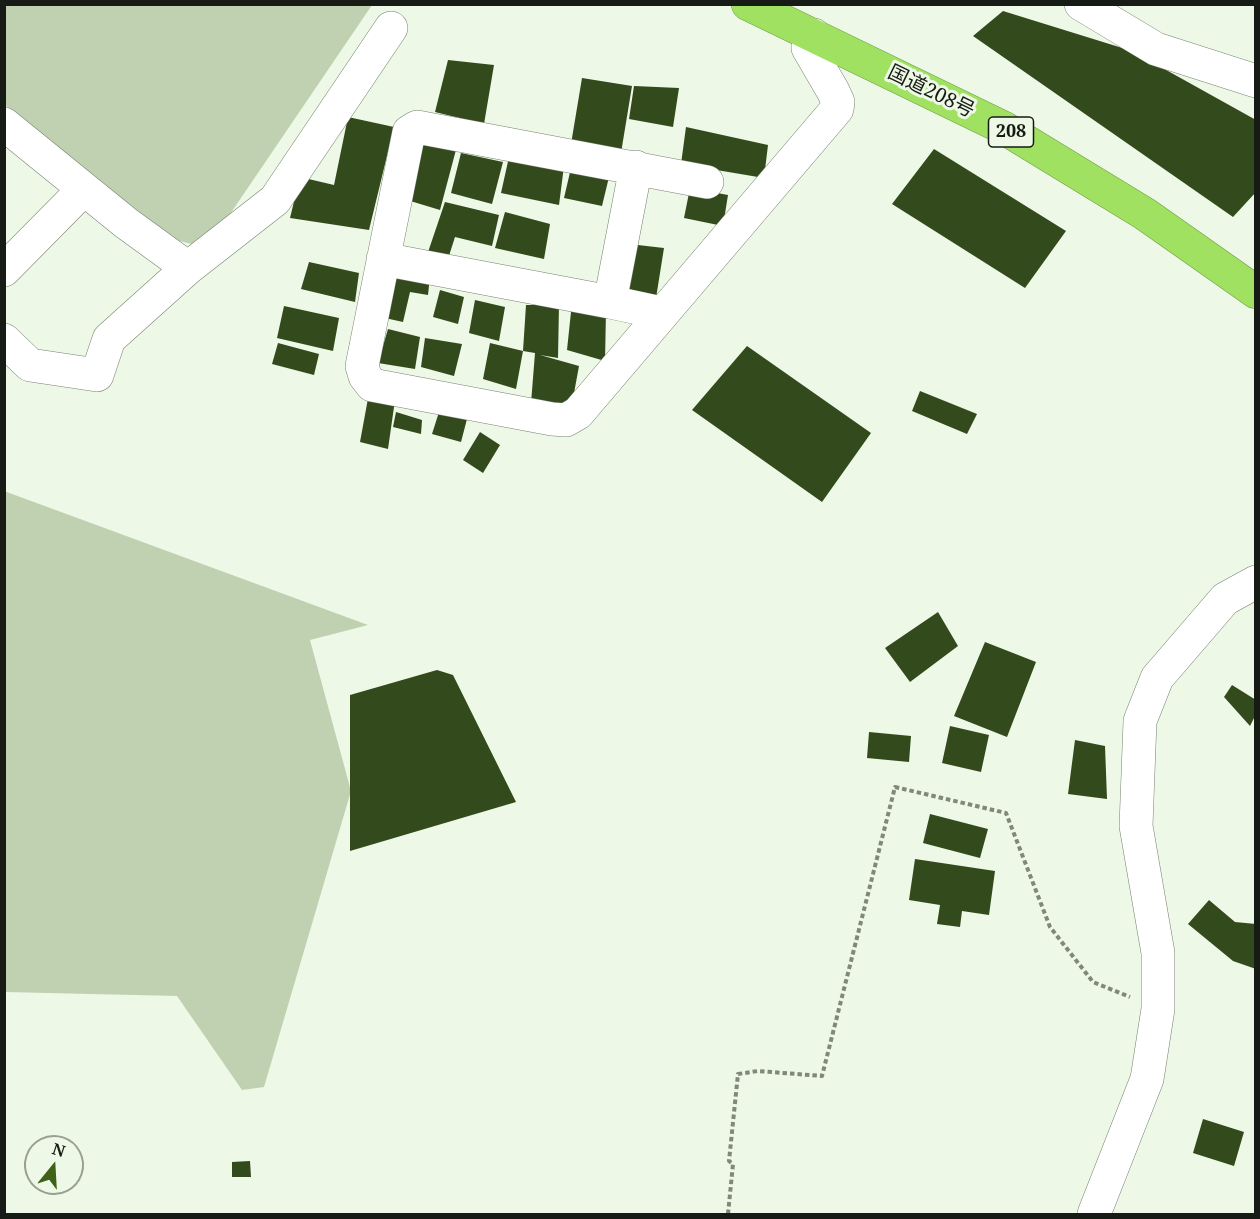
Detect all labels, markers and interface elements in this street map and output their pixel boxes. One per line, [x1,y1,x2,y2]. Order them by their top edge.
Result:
street label: 国道208号 [884,61,978,123]
road number: 208 [988,117,1034,147]
north arrow [24,1135,84,1195]
text: N [50,1137,68,1162]

